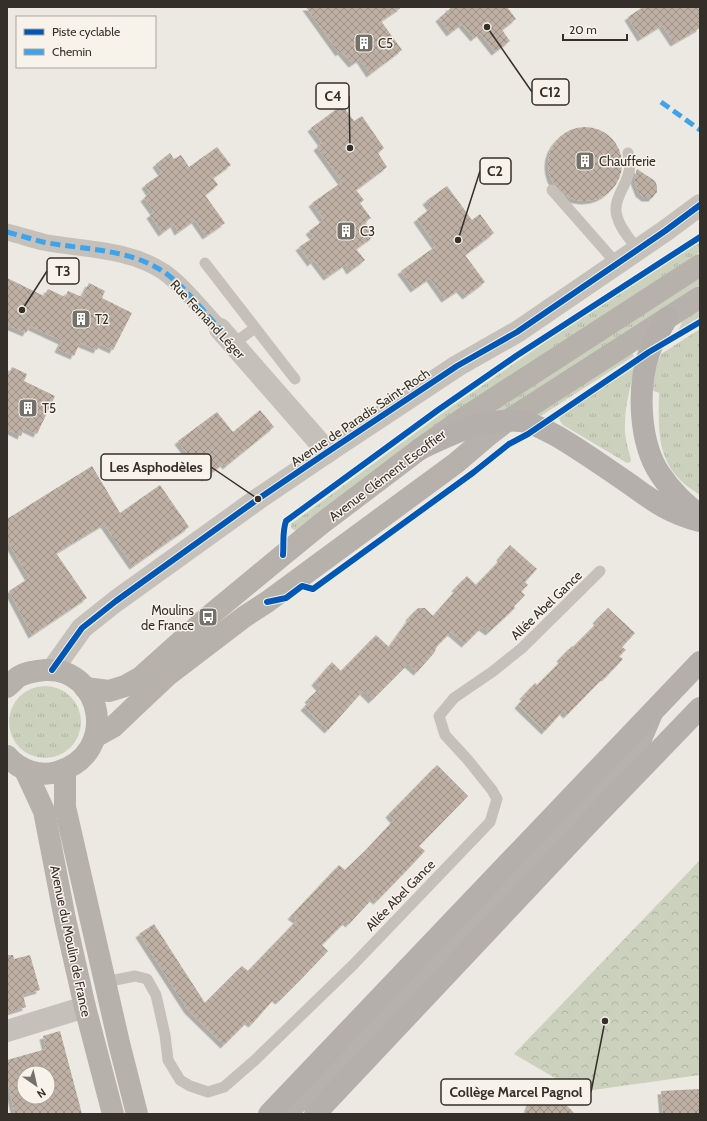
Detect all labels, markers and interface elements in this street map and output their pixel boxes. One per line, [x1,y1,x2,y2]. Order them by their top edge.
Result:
legend [16,16,156,68]
scale bar [563,16,627,42]
text: 20 m [569,22,597,37]
text: Piste cyclable [52,24,120,39]
building icon: C5 [353,32,375,54]
place label: C5 [378,35,393,51]
text: Chemin [52,44,92,59]
callout: C12 [532,79,569,105]
callout: C4 [316,83,349,109]
text: C12 [539,83,561,101]
text: C4 [324,87,342,105]
building icon: Chaufferie [574,150,596,172]
place label: Chaufferie [599,153,656,169]
callout: C2 [480,158,511,184]
text: C2 [487,162,503,180]
building icon: C3 [335,220,357,242]
place label: C3 [360,223,375,239]
callout: T3 [47,258,79,284]
text: T3 [55,262,71,280]
street label: Rue Fernand Léger [167,276,249,362]
building icon: T2 [70,308,92,330]
place label: T2 [95,311,109,327]
street label: Avenue de Paradis Saint-Roch [287,364,433,470]
building icon: T5 [17,397,39,419]
place label: T5 [42,400,56,416]
street label: Avenue Clément Escoffier [326,425,449,524]
callout: Les Asphodèles [101,454,211,480]
text: Les Asphodèles [109,458,203,476]
street label: Allée Abel Gance [507,567,585,643]
place label: Moulins de France [141,602,195,633]
bus stop icon: Moulins de France [197,606,219,628]
street label: Allée Abel Gance [362,856,438,934]
street label: Avenue du Moulin de France [47,864,95,1019]
north arrow [16,1065,56,1105]
callout: Collège Marcel Pagnol [441,1079,591,1105]
text: Collège Marcel Pagnol [449,1083,583,1101]
text: N [34,1085,49,1101]

